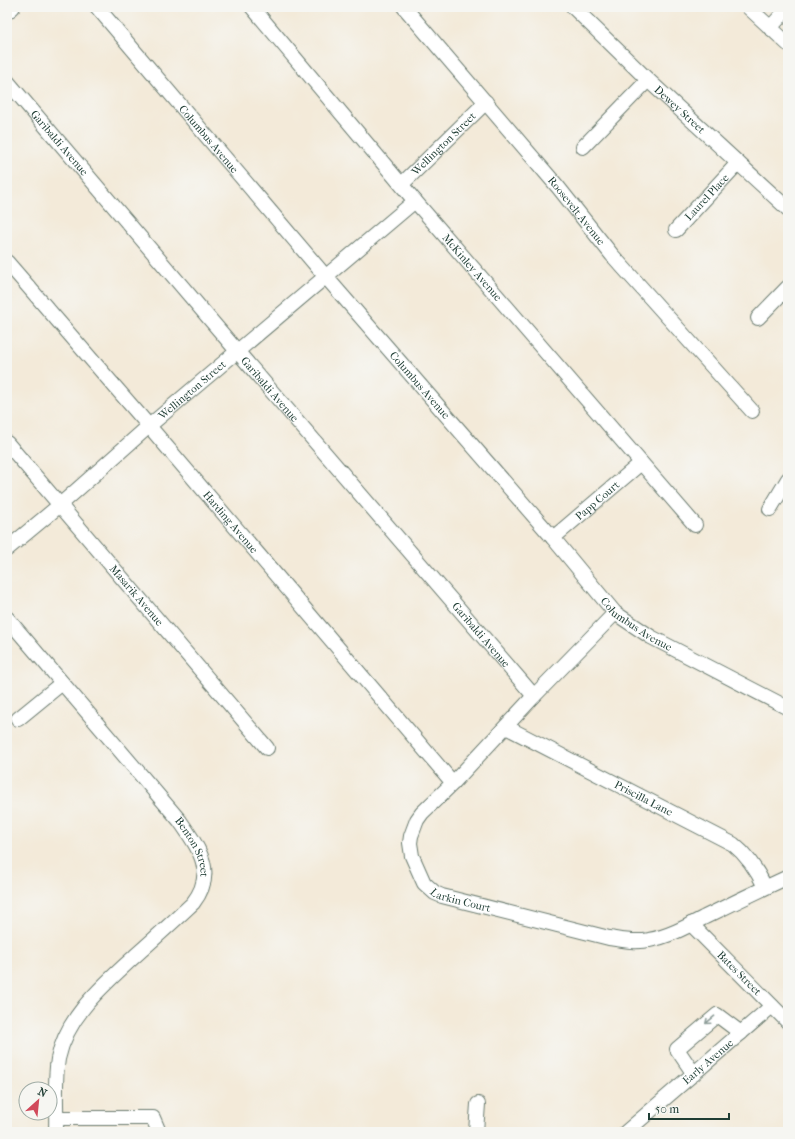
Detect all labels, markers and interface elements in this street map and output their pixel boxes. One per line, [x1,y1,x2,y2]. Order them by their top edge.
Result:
street label: Dewey Street [651,83,708,136]
street label: Columbus Avenue [176,103,241,176]
street label: Garibaldi Avenue [28,108,91,179]
street label: Wellington Street [408,110,479,179]
street label: Laurel Place [682,171,732,223]
street label: Roosevelt Avenue [545,174,608,248]
street label: McKinley Avenue [439,231,505,304]
street label: Columbus Avenue [387,349,453,422]
street label: Garibaldi Avenue [238,354,301,425]
street label: Wellington Street [155,358,229,423]
street label: Papp Court [573,478,622,523]
street label: Harding Avenue [200,488,261,557]
street label: Masarik Avenue [107,562,166,629]
street label: Columbus Avenue [598,595,675,654]
street label: Garibaldi Avenue [449,600,513,671]
street label: Priscilla Lane [612,778,675,819]
street label: Benton Street [172,814,211,877]
street label: Larkin Court [427,886,492,915]
street label: Bates Street [714,949,764,998]
one-way arrow [705,1016,716,1025]
street label: Early Avenue [680,1036,737,1087]
north arrow [18,1081,58,1121]
text: N [36,1085,50,1101]
scale bar [649,1095,729,1121]
text: 50 m [655,1102,679,1116]

